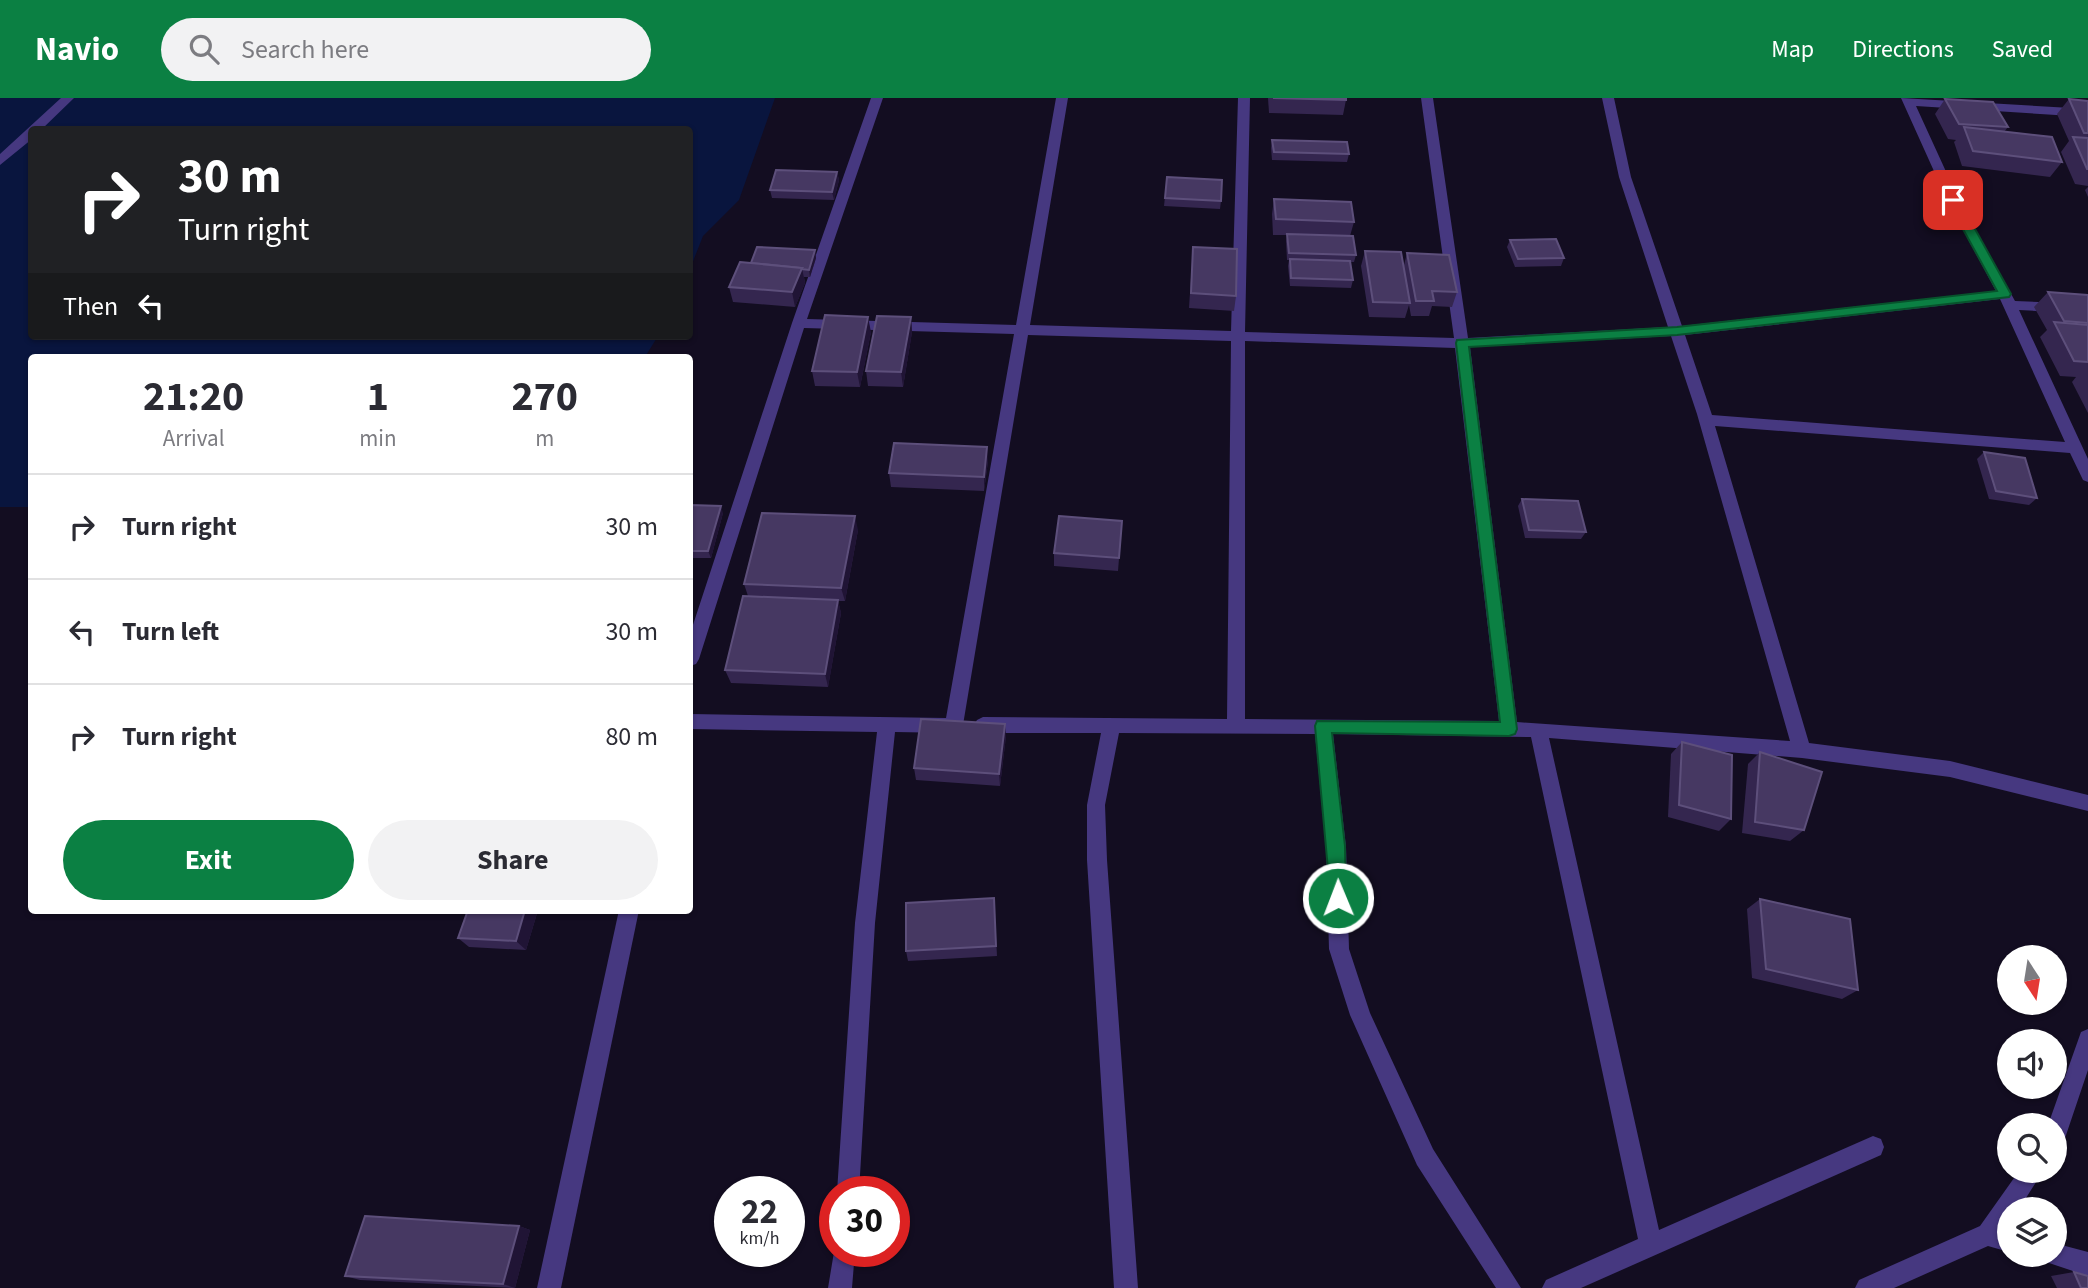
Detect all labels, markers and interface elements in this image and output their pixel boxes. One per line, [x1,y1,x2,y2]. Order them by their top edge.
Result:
search box [161,18,651,81]
text: Navio [35,26,119,73]
icon: search [185,30,223,68]
text: Search here [241,31,369,68]
text: Map [1771,32,1814,67]
text: Directions [1852,32,1954,67]
text: Saved [1992,32,2053,67]
text: 30 m [178,142,282,212]
icon: right [63,154,154,245]
pin [1923,170,1983,230]
icon: arrive [1934,181,1972,219]
text: Turn right [178,207,309,253]
icon: left [132,287,170,325]
text: Then [63,288,118,325]
text: 21:20 [143,367,244,427]
text: 1 [367,367,389,427]
text: 270 [511,367,578,427]
text: Arrival [163,422,225,455]
text: min [359,422,397,455]
text: m [535,422,554,455]
icon: right [63,508,101,546]
text: Turn right [122,508,237,545]
text: 30 m [605,508,658,545]
icon: left [63,613,101,651]
text: Turn left [122,613,219,650]
text: 30 m [605,613,658,650]
icon: right [63,718,101,756]
text: Turn right [122,718,237,755]
text: 80 m [605,718,658,755]
button: Exit [63,820,354,900]
button: Share [368,820,658,900]
position arrow [1301,861,1375,935]
north arrow [1997,945,2067,1015]
map controls [1997,945,2067,1267]
button: sound [1997,1029,2067,1099]
button: search [1997,1113,2067,1183]
speed limit sign: 30 [819,1176,910,1267]
text: 22 [741,1187,778,1237]
button: layers [1997,1197,2067,1267]
text: km/h [740,1226,779,1251]

